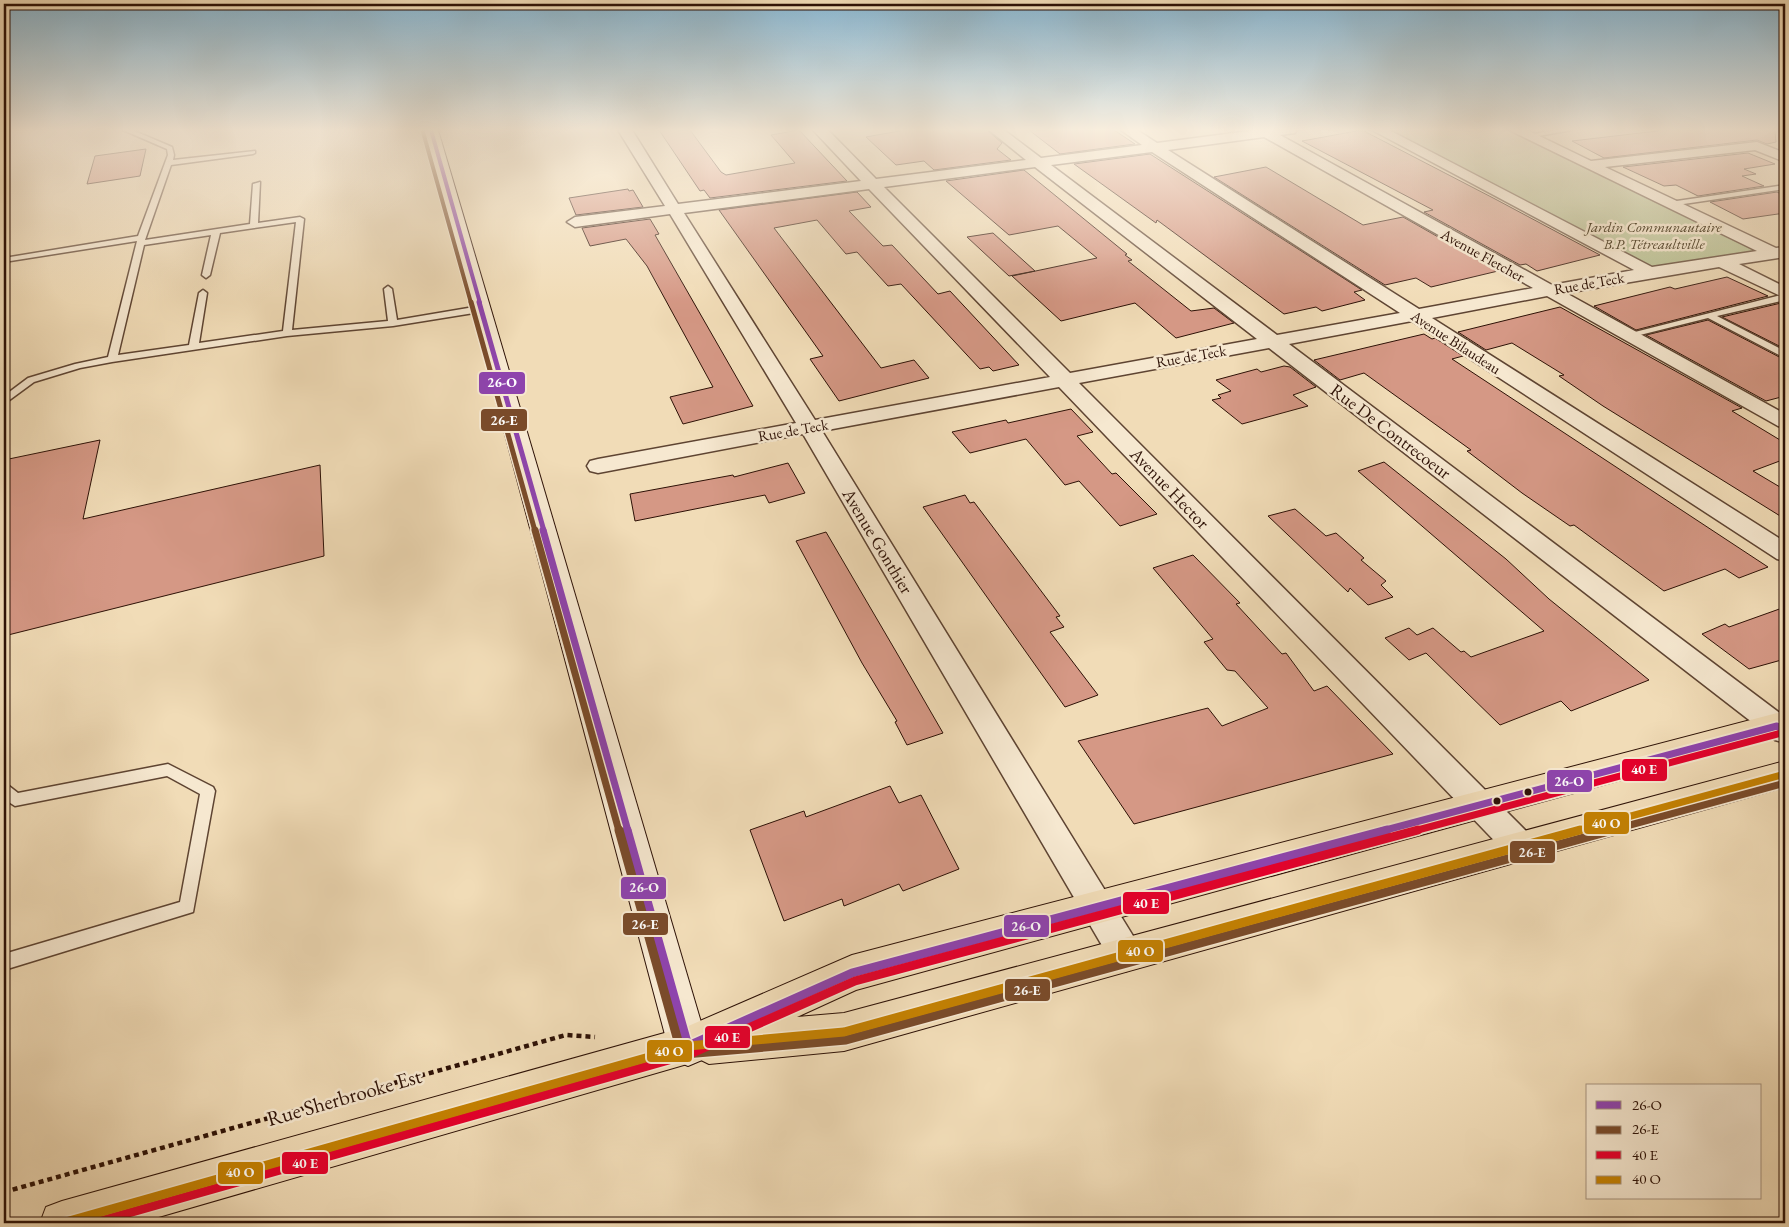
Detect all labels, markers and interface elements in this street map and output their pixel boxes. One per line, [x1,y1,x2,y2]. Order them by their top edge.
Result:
park label: Jardin Communautaire B.P. Tétreaultville [1583,217,1722,253]
street label: Avenue Fletcher [1437,224,1528,286]
street label: Rue de Teck [1552,267,1627,299]
street label: Avenue Bilaudeau [1407,305,1505,378]
street label: Rue de Teck [1154,340,1229,372]
line badge: 26-O [478,371,526,395]
text: 26-O [487,373,517,391]
street label: Rue De Contrecoeur [1326,378,1456,484]
line badge: 26-E [480,408,528,432]
text: 26-E [490,411,518,429]
street label: Rue de Teck [756,414,831,446]
street label: Avenue Hector [1125,442,1215,534]
street label: Avenue Gonthier [837,483,919,598]
line badge: 40 E [1621,758,1668,782]
text: 40 E [1631,760,1657,778]
line badge: 26-O [1546,769,1593,793]
text: 26-O [1554,772,1584,790]
unlabelled marker [1523,787,1533,797]
unlabelled marker [1492,796,1502,806]
line badge: 40 O [1583,811,1630,835]
text: 40 O [1592,814,1621,832]
line badge: 26-E [1509,840,1556,864]
text: 26-E [1518,843,1546,861]
line badge: 26-O [620,876,667,900]
text: 26-O [629,878,659,896]
line badge: 40 E [1122,891,1170,915]
text: 40 E [1133,894,1159,912]
line badge: 26-E [622,912,669,936]
line badge: 26-O [1003,914,1050,938]
text: 26-E [631,915,659,933]
text: 26-O [1011,917,1041,935]
line badge: 40 O [1117,939,1164,963]
text: 40 O [1126,942,1155,960]
line badge: 26-E [1004,978,1051,1002]
text: 26-E [1013,981,1041,999]
line badge: 40 E [704,1025,751,1049]
text: 40 E [714,1028,740,1046]
line badge: 40 O [646,1039,693,1063]
text: 40 O [655,1042,684,1060]
street label: Rue Sherbrooke Est [263,1062,425,1132]
legend [1586,1084,1762,1200]
text: 26-O [1632,1095,1662,1114]
text: 26-E [1632,1119,1660,1138]
text: 40 E [1632,1145,1658,1164]
line badge: 40 E [281,1151,329,1175]
text: 40 E [292,1154,318,1172]
line badge: 40 O [217,1161,264,1185]
text: 40 O [226,1163,255,1181]
text: 40 O [1632,1169,1661,1188]

